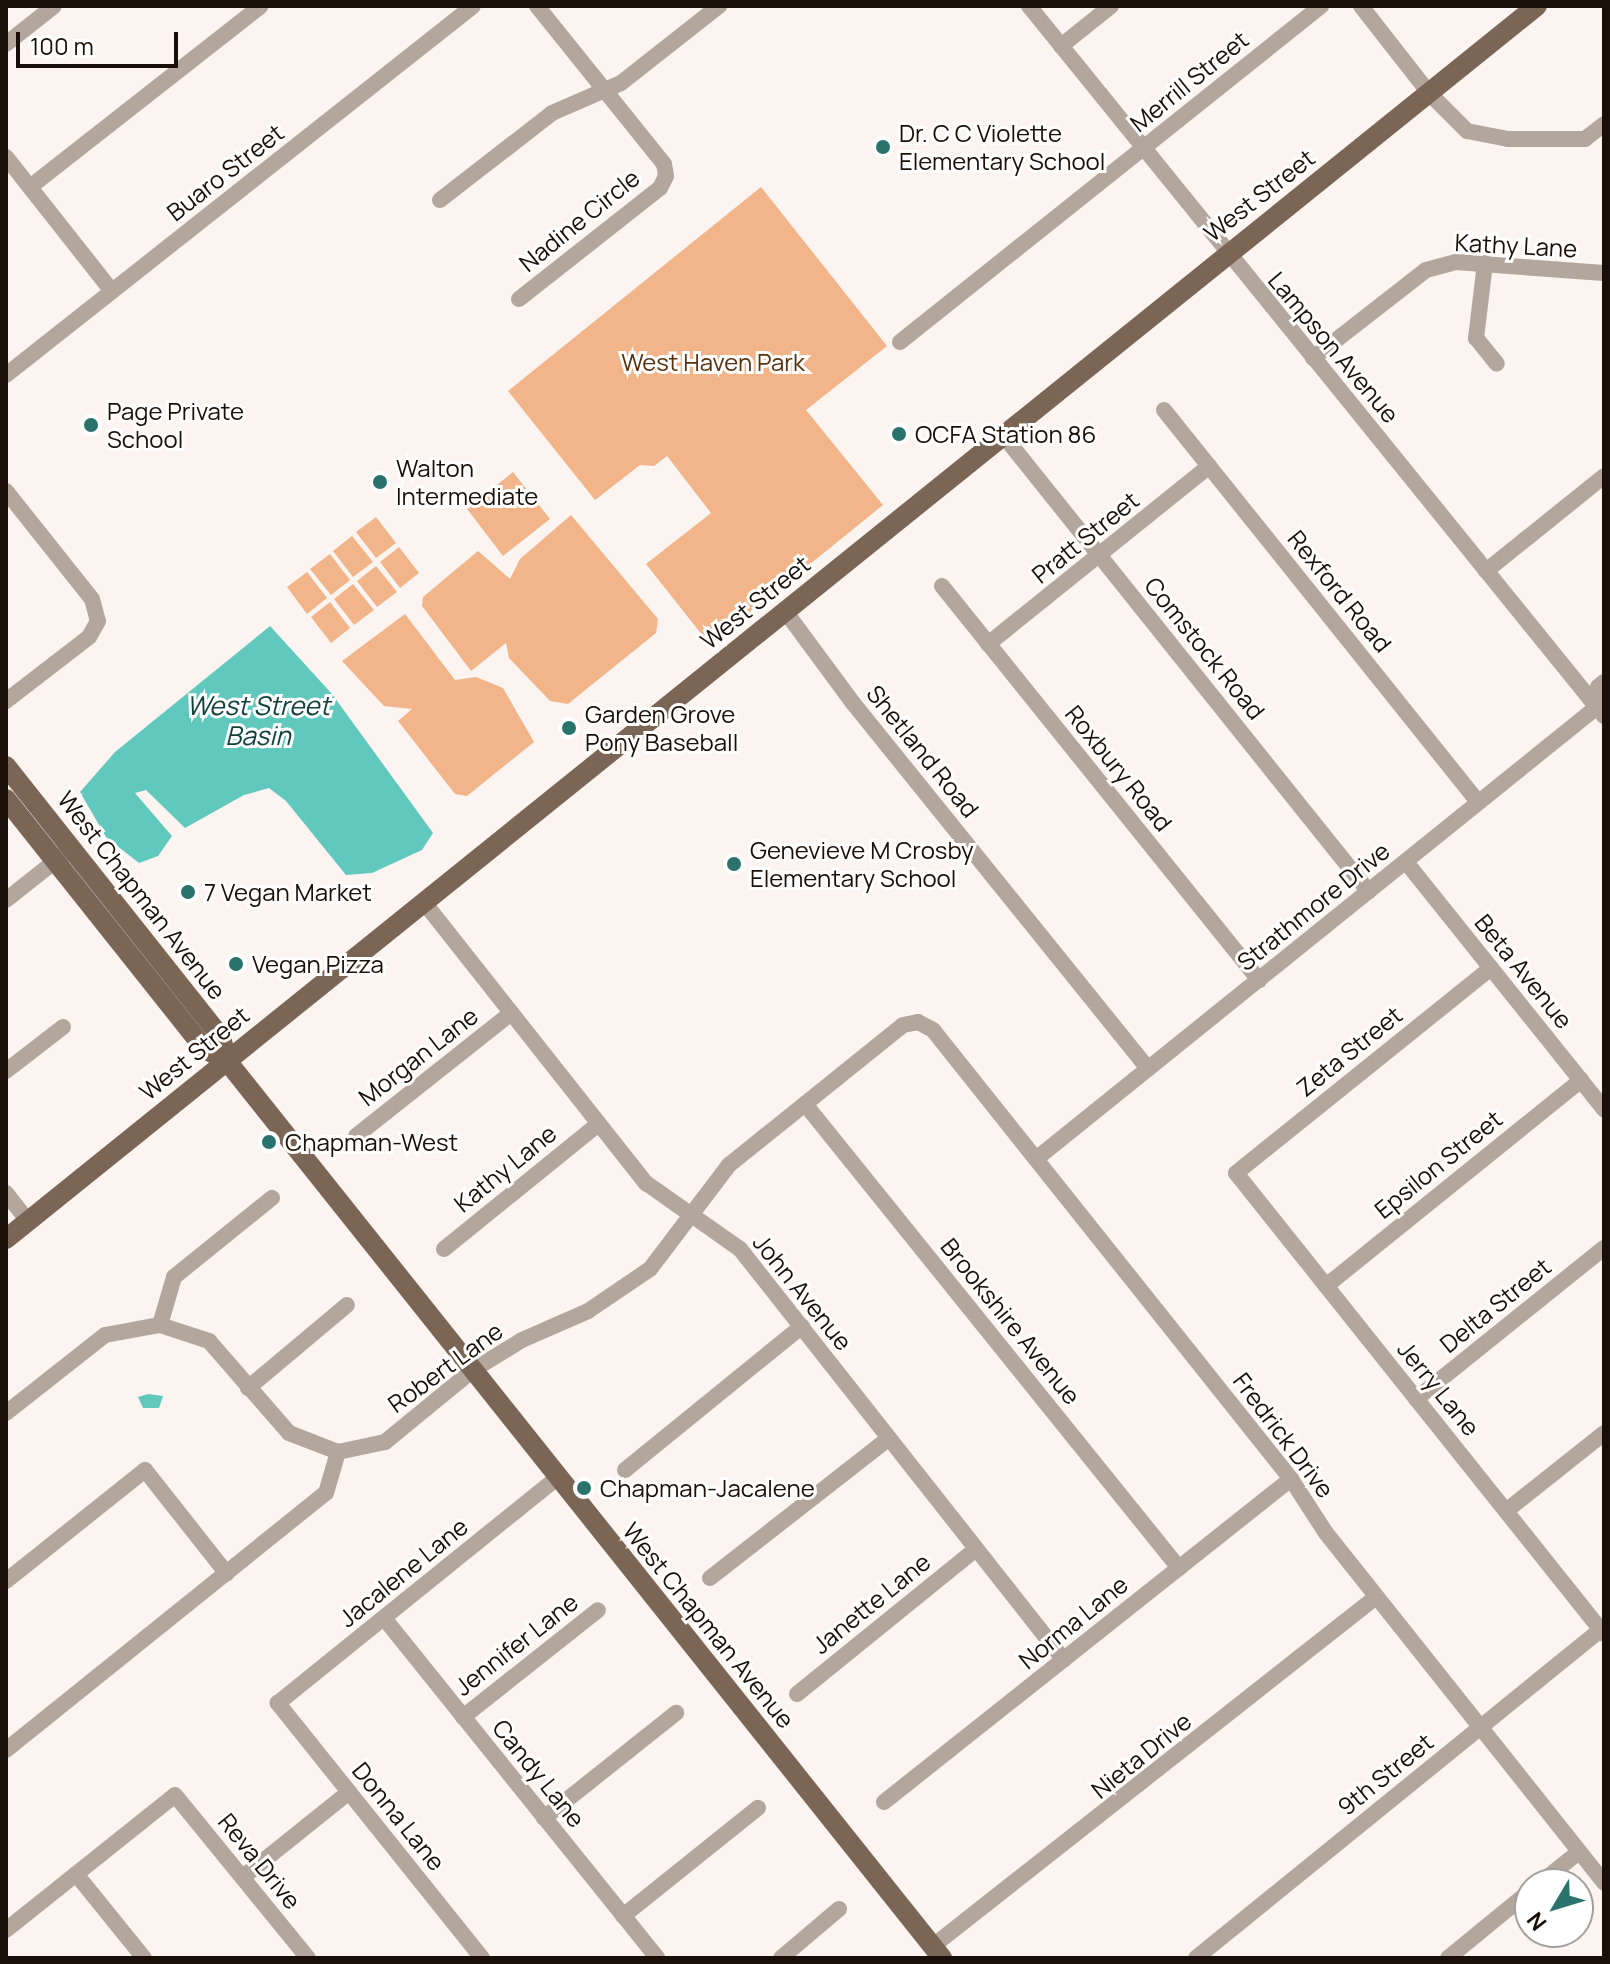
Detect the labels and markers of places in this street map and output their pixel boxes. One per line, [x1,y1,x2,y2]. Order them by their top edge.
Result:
place label: Dr. C C Violette Elementary School [899,119,1105,175]
marker: Dr. C C Violette Elementary School [874,138,892,156]
place label: Page Private School [107,397,244,453]
marker: Page Private School [82,416,100,434]
place label: OCFA Station 86 [915,420,1096,448]
marker: OCFA Station 86 [890,425,908,443]
place label: Walton Intermediate [396,454,538,510]
marker: Walton Intermediate [371,473,389,491]
place label: Garden Grove Pony Baseball [585,700,738,756]
marker: Garden Grove Pony Baseball [560,719,578,737]
place label: Genevieve M Crosby Elementary School [750,836,974,892]
marker: Genevieve M Crosby Elementary School [725,855,743,873]
place label: 7 Vegan Market [204,878,372,906]
marker: 7 Vegan Market [179,883,197,901]
place label: Vegan Pizza [252,950,384,978]
marker: Vegan Pizza [227,955,245,973]
place label: Chapman-West [285,1128,458,1156]
marker: Chapman-West [260,1133,278,1151]
place label: Chapman-Jacalene [600,1474,815,1502]
marker: Chapman-Jacalene [575,1479,593,1497]

